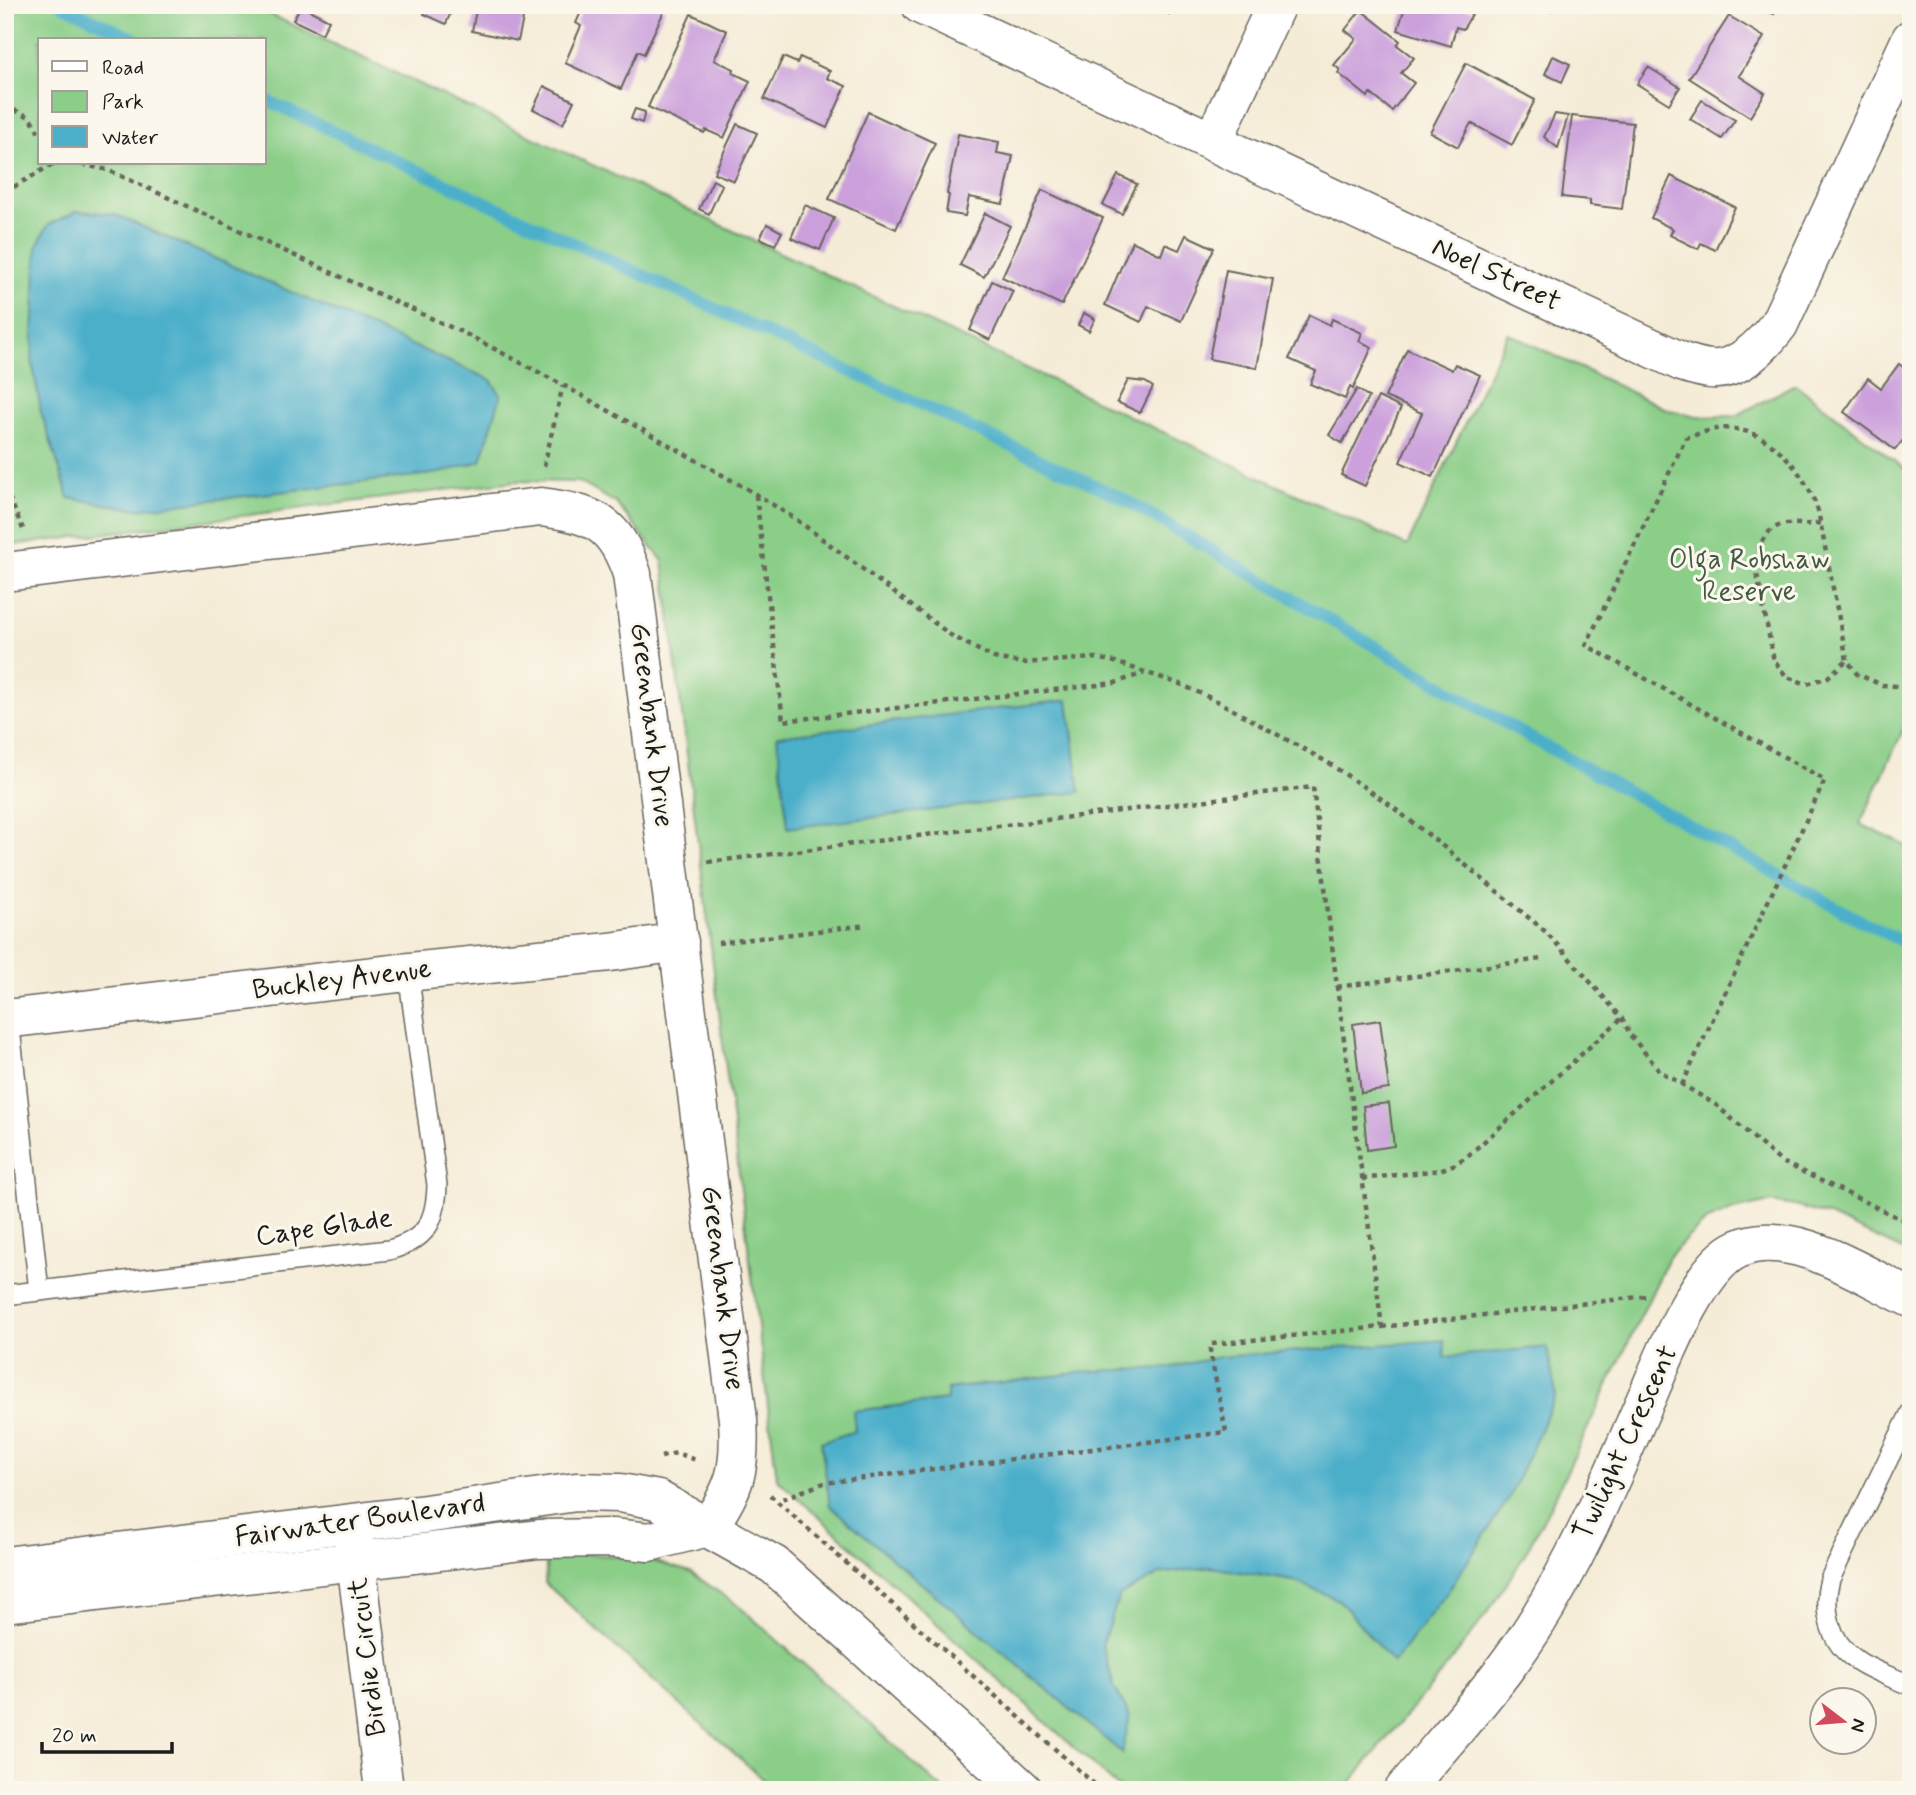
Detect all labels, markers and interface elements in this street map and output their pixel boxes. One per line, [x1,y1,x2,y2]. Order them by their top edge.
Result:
legend [38,38,266,164]
text: Road [102,54,144,82]
text: Park [102,88,144,116]
text: Water [102,124,158,152]
street label: Noel Street [1425,229,1567,321]
park label: Olga Robshaw Reserve [1669,542,1829,611]
street label: Greenbank Drive [620,621,682,829]
street label: Buckley Avenue [250,951,434,1009]
street label: Greenbank Drive [691,1184,753,1392]
street label: Cape Glade [253,1200,395,1256]
street label: Twilight Crescent [1565,1340,1687,1546]
street label: Fairwater Boulevard [233,1485,487,1557]
street label: Birdie Circuit [340,1575,396,1738]
north arrow [1808,1686,1878,1756]
scale bar [42,1711,172,1755]
text: N [1844,1716,1872,1735]
text: 20 m [52,1722,97,1750]

